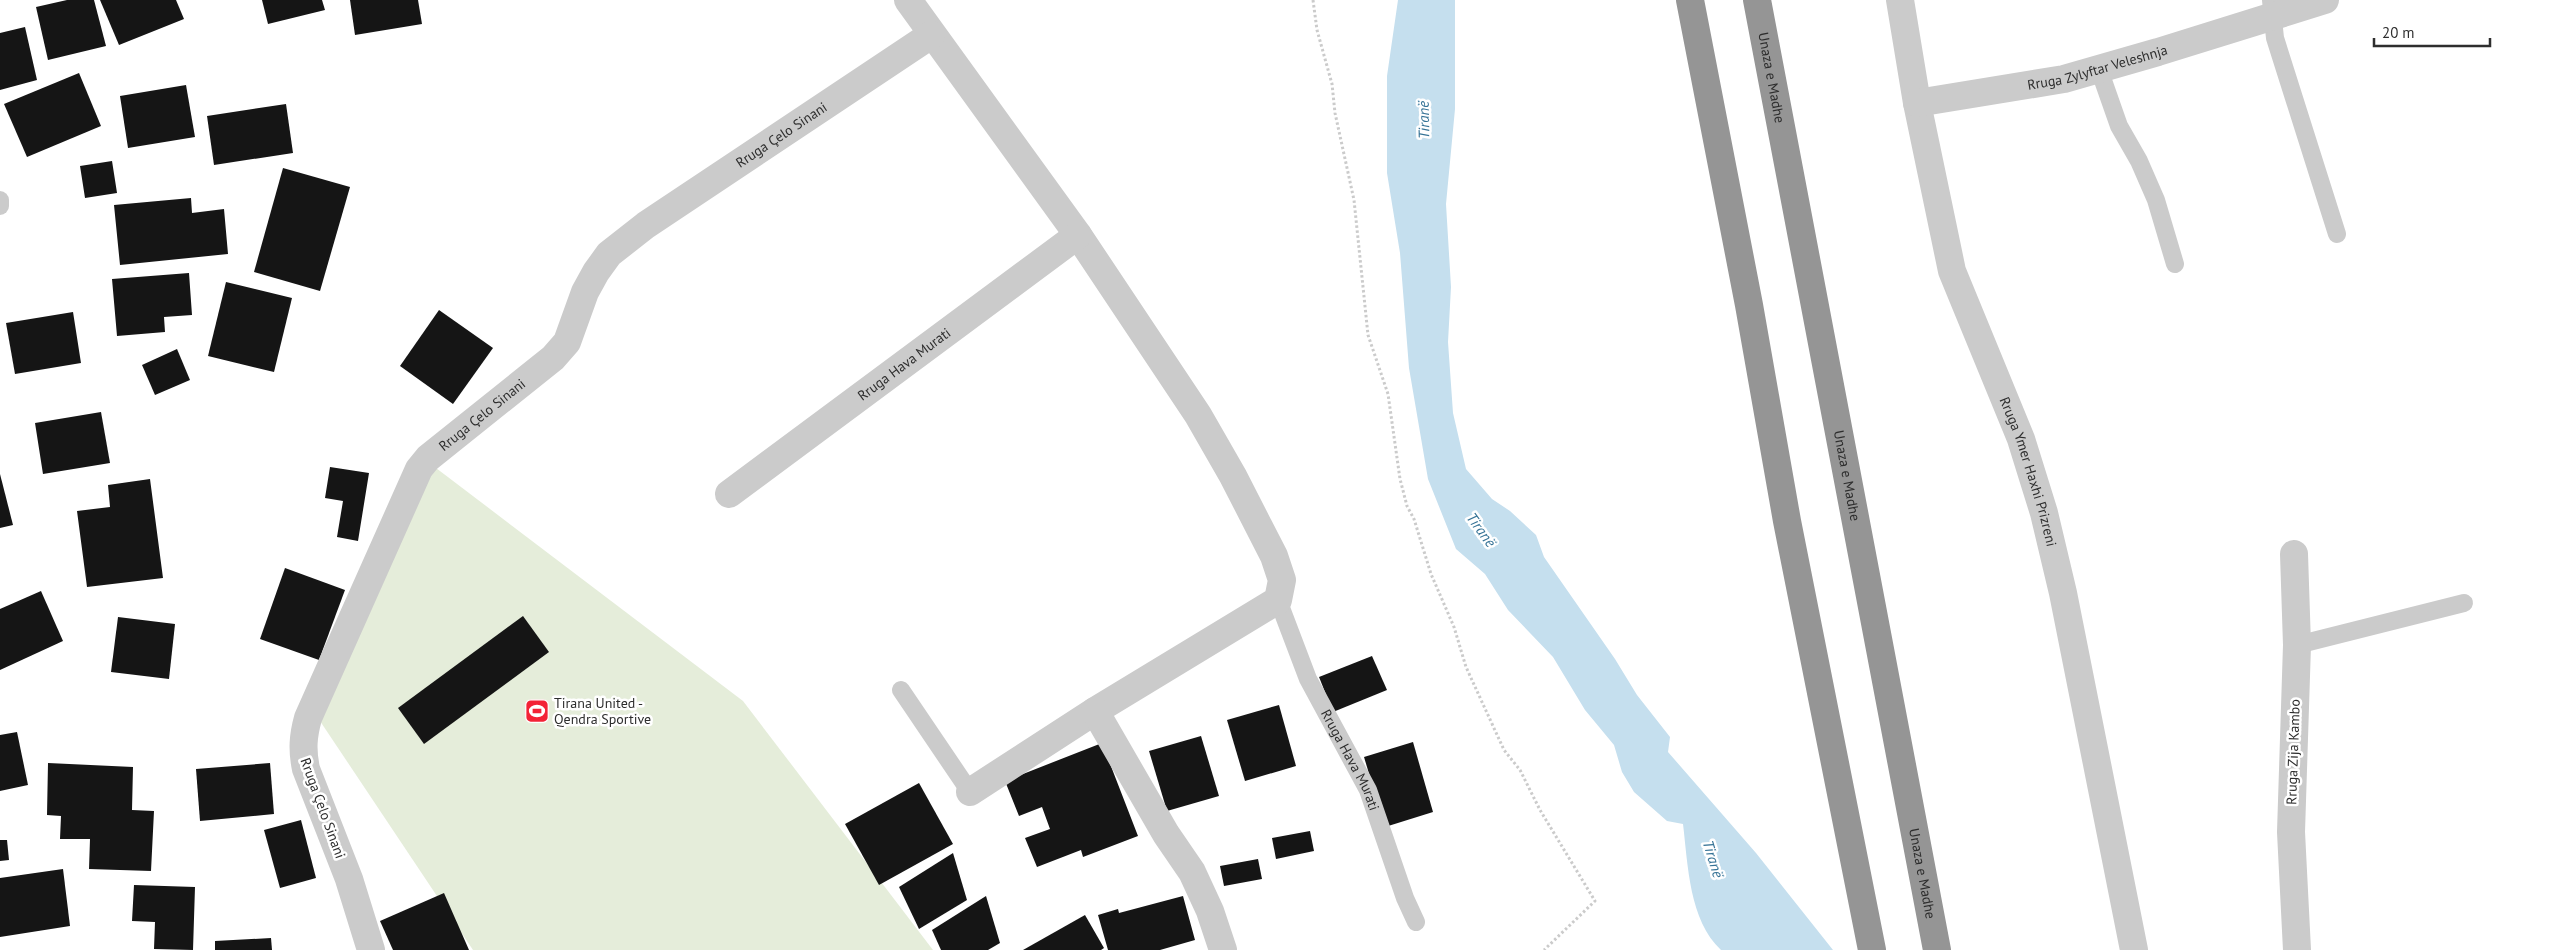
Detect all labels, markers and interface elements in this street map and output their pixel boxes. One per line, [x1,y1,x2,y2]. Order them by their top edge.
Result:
scale bar [2374,15,2490,47]
text: 20 m [2382,23,2415,42]
street label: Unaza e Madhe [1754,31,1789,124]
street label: Rruga Zylyftar Veleshnja [2026,41,2170,94]
street label: Rruga Çelo Sinani [732,98,830,172]
water label: Tiranë [1414,100,1433,139]
street label: Rruga Hava Murati [854,324,954,405]
street label: Rruga Çelo Sinani [435,375,529,455]
street label: Rruga Ymer Haxhi Prizreni [1996,394,2061,548]
street label: Unaza e Madhe [1830,429,1865,522]
water label: Tiranë [1462,509,1501,552]
place label: Tirana United - Qendra Sportive [554,694,651,728]
sports icon: Tirana United - Qendra Sportive [524,698,550,724]
street label: Rruga Zija Kambo [2282,699,2304,805]
street label: Rruga Hava Murati [1317,706,1383,813]
street label: Rruga Çelo Sinani [296,755,350,861]
street label: Unaza e Madhe [1905,827,1940,920]
water label: Tiranë [1699,838,1728,881]

